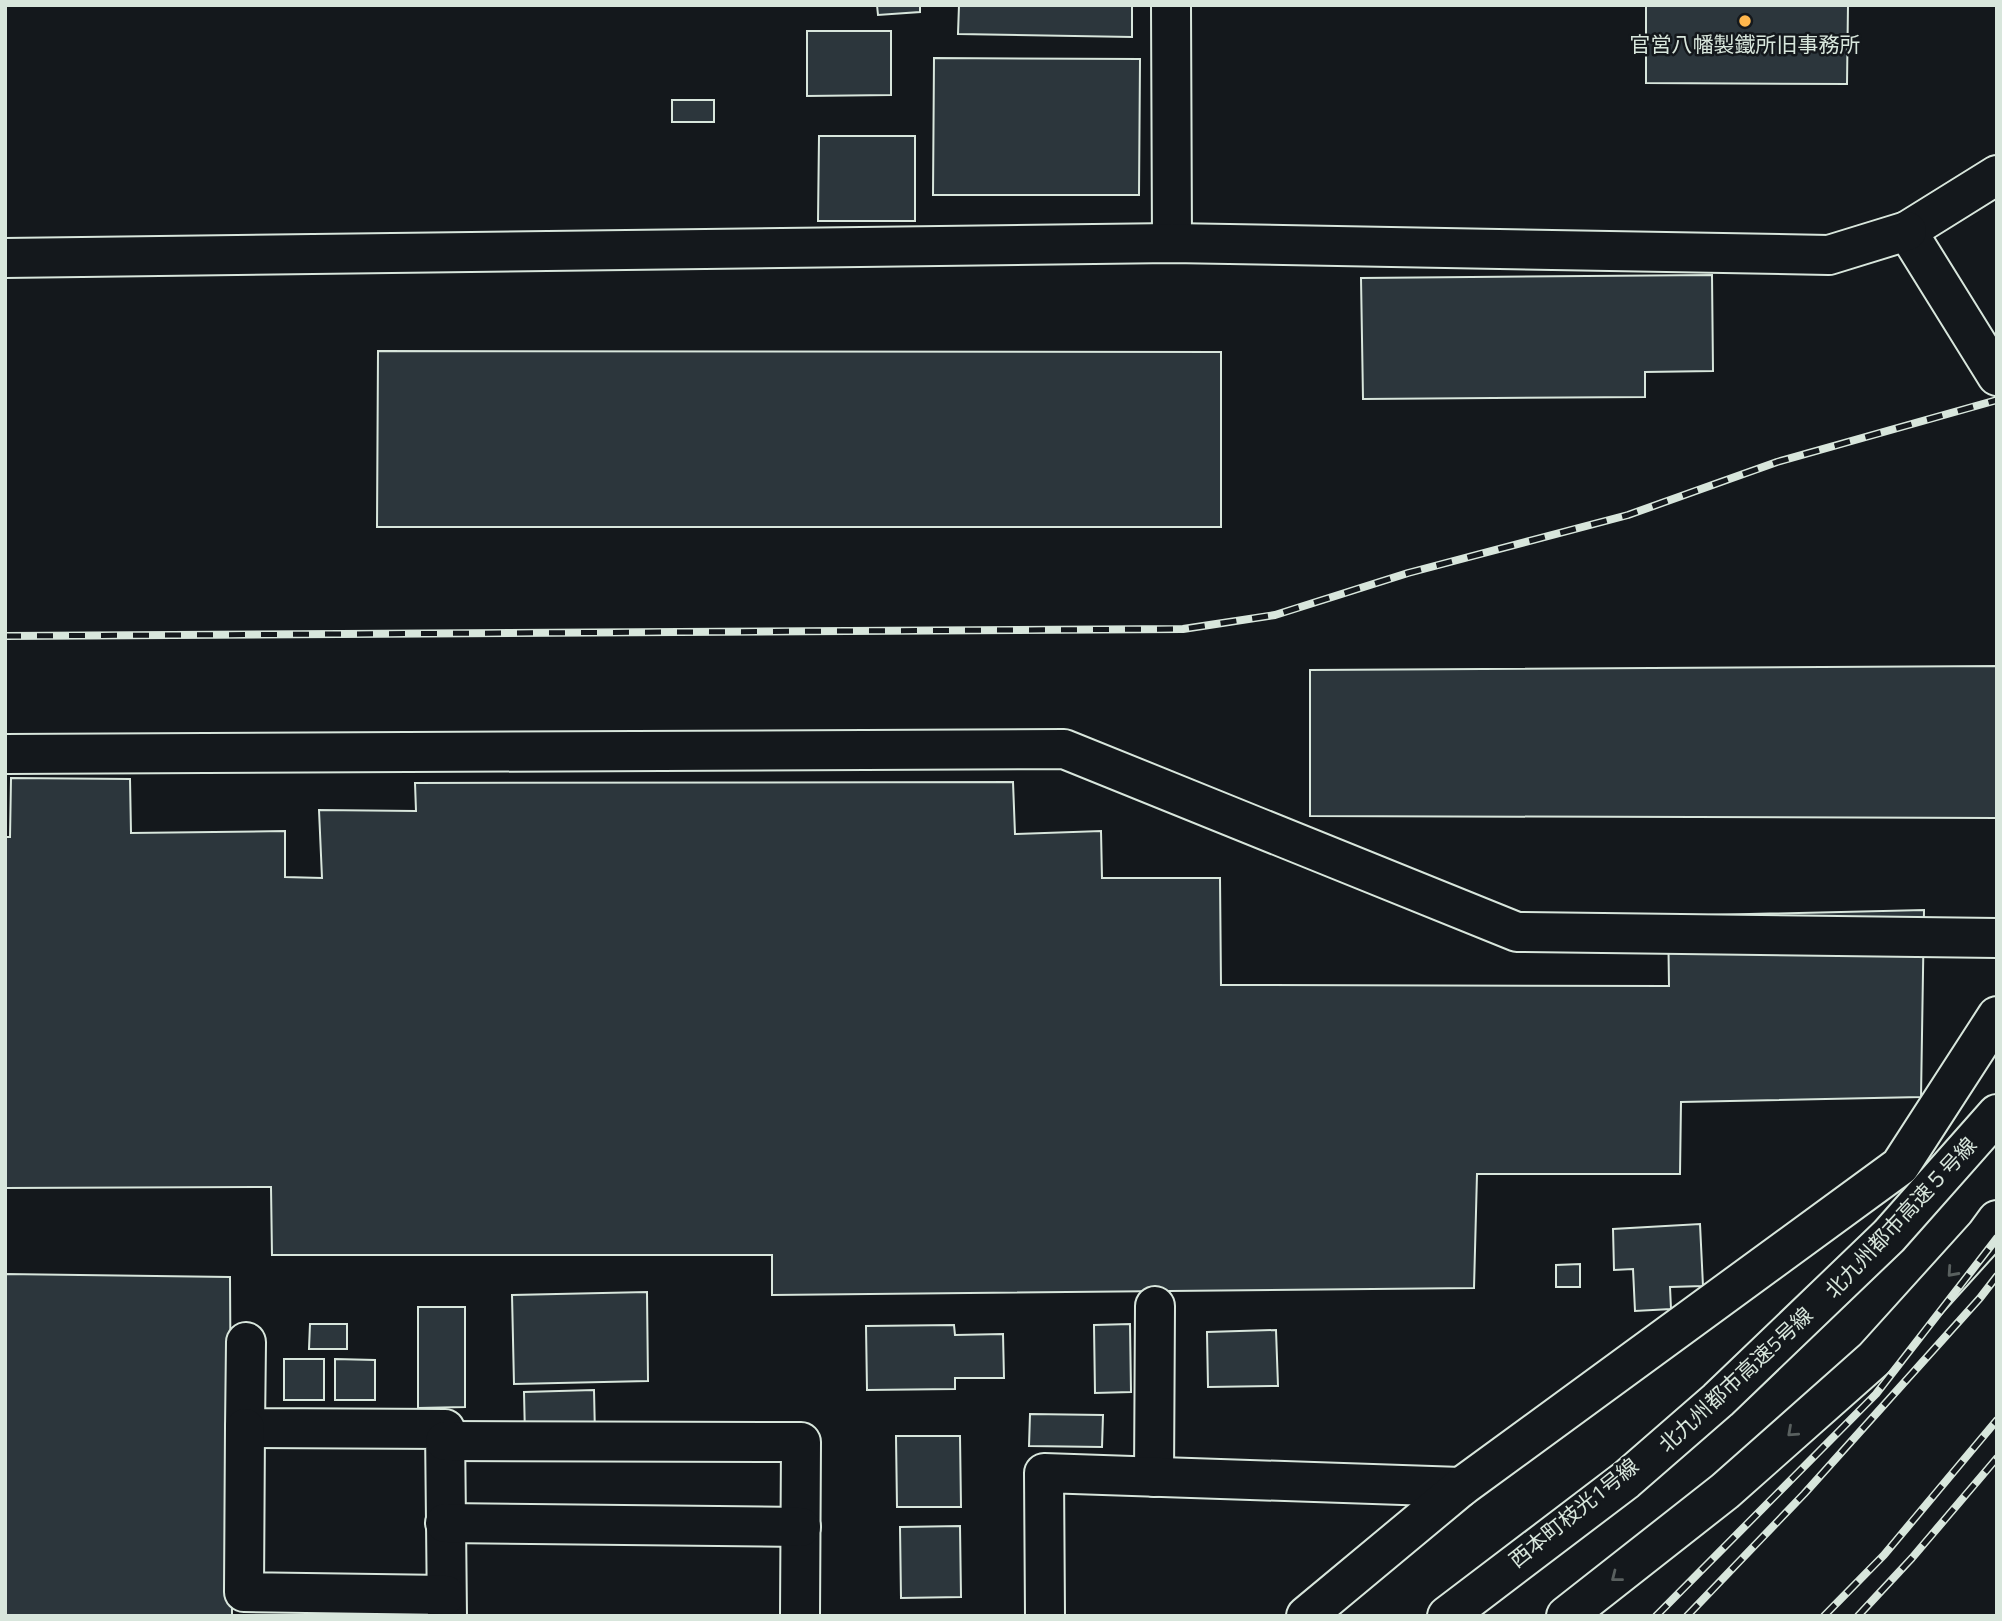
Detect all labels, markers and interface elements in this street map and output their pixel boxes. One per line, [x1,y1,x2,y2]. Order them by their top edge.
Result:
marker: 官営八幡製鐵所旧事務所 [1737,13,1753,29]
place label: 官営八幡製鐵所旧事務所 [1630,28,1861,60]
street label: 北九州都市高速５号線 [1817,1130,1984,1305]
one-way arrow [1948,1264,1961,1277]
street label: 北九州都市高速5号線 [1651,1299,1820,1459]
one-way arrow [1787,1424,1800,1436]
street label: 西本町枝光1号線 [1502,1450,1645,1575]
one-way arrow [1611,1568,1624,1581]

